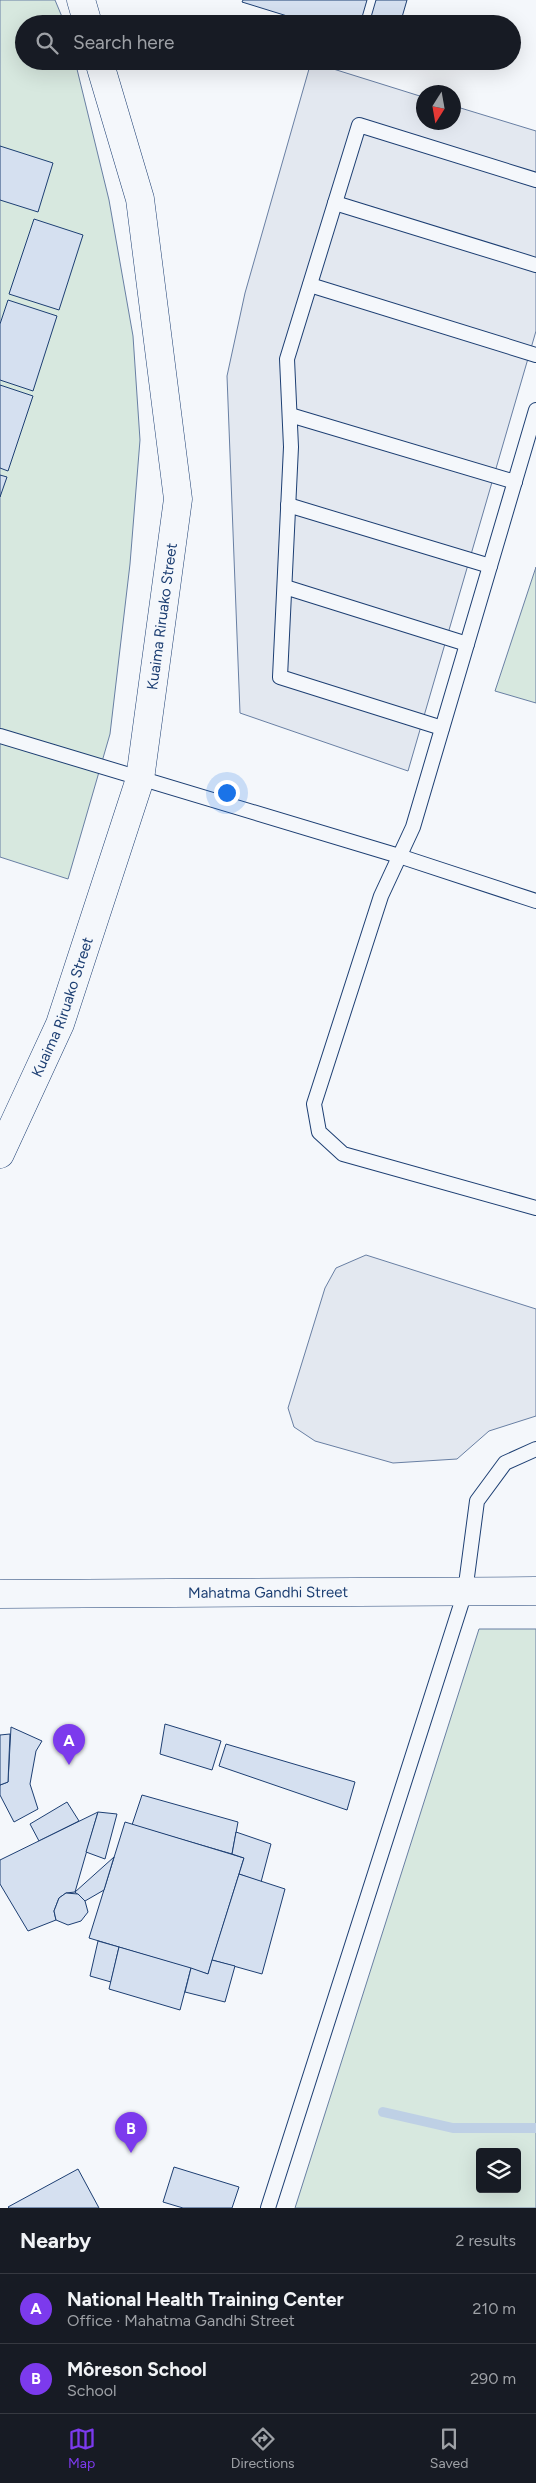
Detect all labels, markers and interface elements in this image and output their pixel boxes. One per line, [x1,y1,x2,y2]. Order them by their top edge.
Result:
search box [15,15,521,70]
icon: search [33,29,61,57]
text: Search here [73,31,175,54]
north arrow [416,85,461,130]
street label: Kuaima Riruako Street [143,541,181,691]
your location [214,780,240,806]
street label: Kuaima Riruako Street [28,934,97,1080]
street label: Mahatma Gandhi Street [188,1583,348,1602]
pin: A [53,1724,85,1765]
pin: B [115,2112,147,2153]
map controls [476,2148,521,2193]
button: layers [476,2148,521,2193]
text: Nearby [20,2228,91,2253]
text: 2 results [456,2231,516,2250]
text: National Health Training Center [67,2288,344,2311]
text: A [30,2299,42,2318]
text: 210 m [473,2299,516,2318]
text: Office · Mahatma Gandhi Street [67,2311,295,2330]
text: Môreson School [67,2358,207,2381]
text: B [31,2369,41,2388]
text: 290 m [470,2369,516,2388]
text: School [67,2381,117,2400]
tab: Map [68,2425,96,2472]
tab: Directions [231,2425,295,2472]
tab: Saved [430,2425,468,2472]

